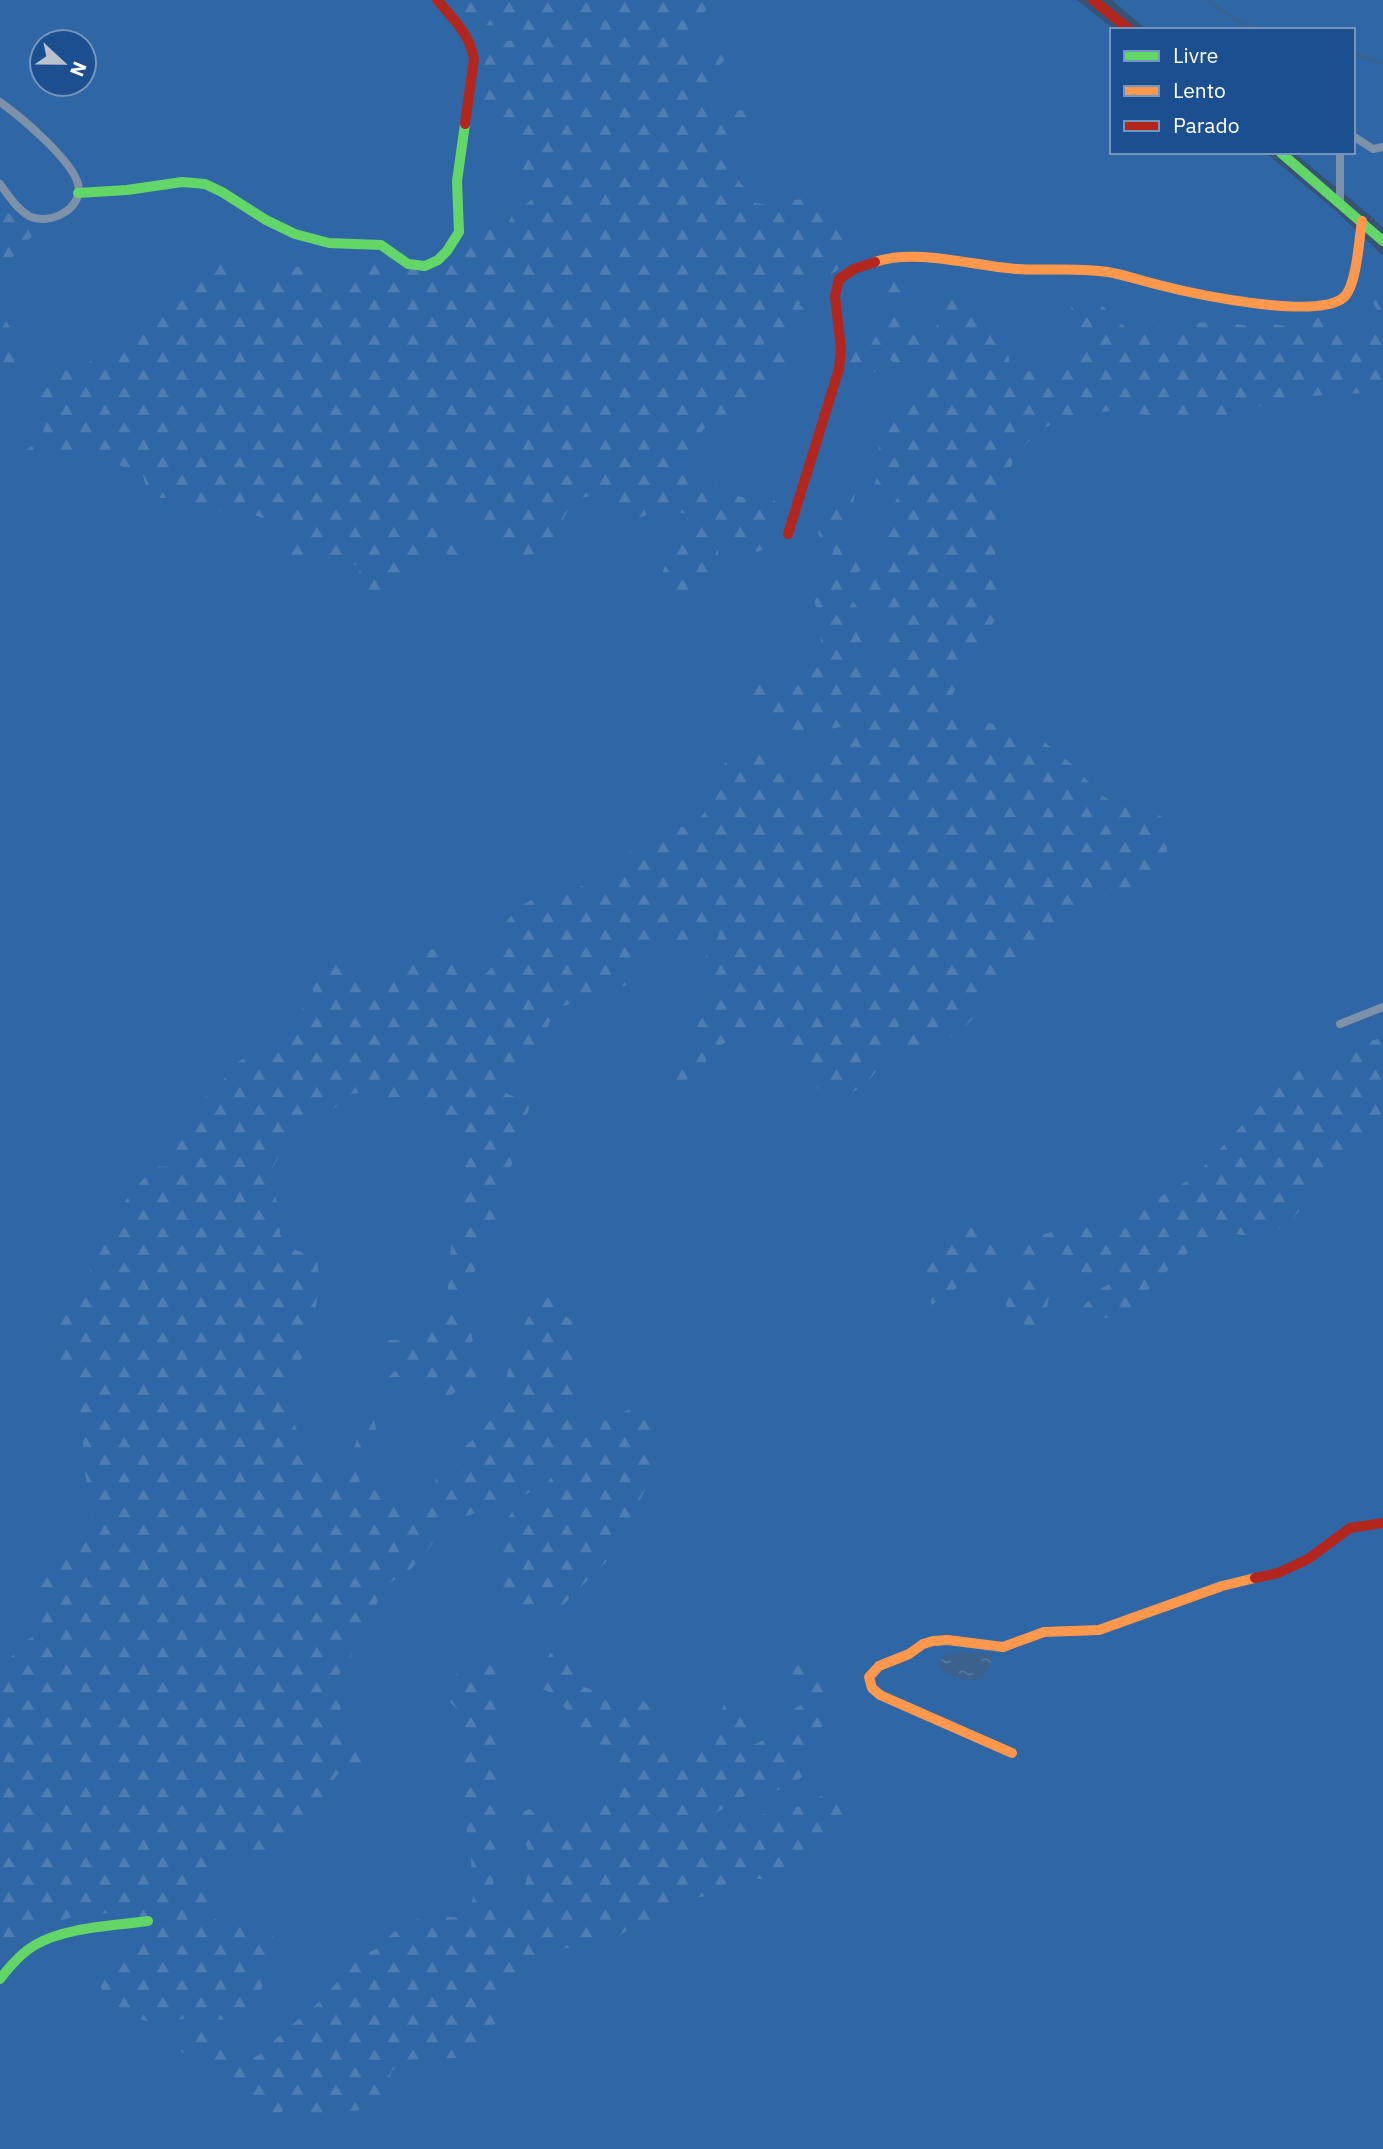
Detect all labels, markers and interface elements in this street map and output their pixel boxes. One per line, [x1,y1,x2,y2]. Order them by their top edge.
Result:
north arrow [28,28,98,98]
legend [1110,28,1355,154]
text: Livre [1173,41,1218,69]
text: N [65,58,92,80]
text: Lento [1173,76,1226,104]
text: Parado [1173,111,1240,139]

